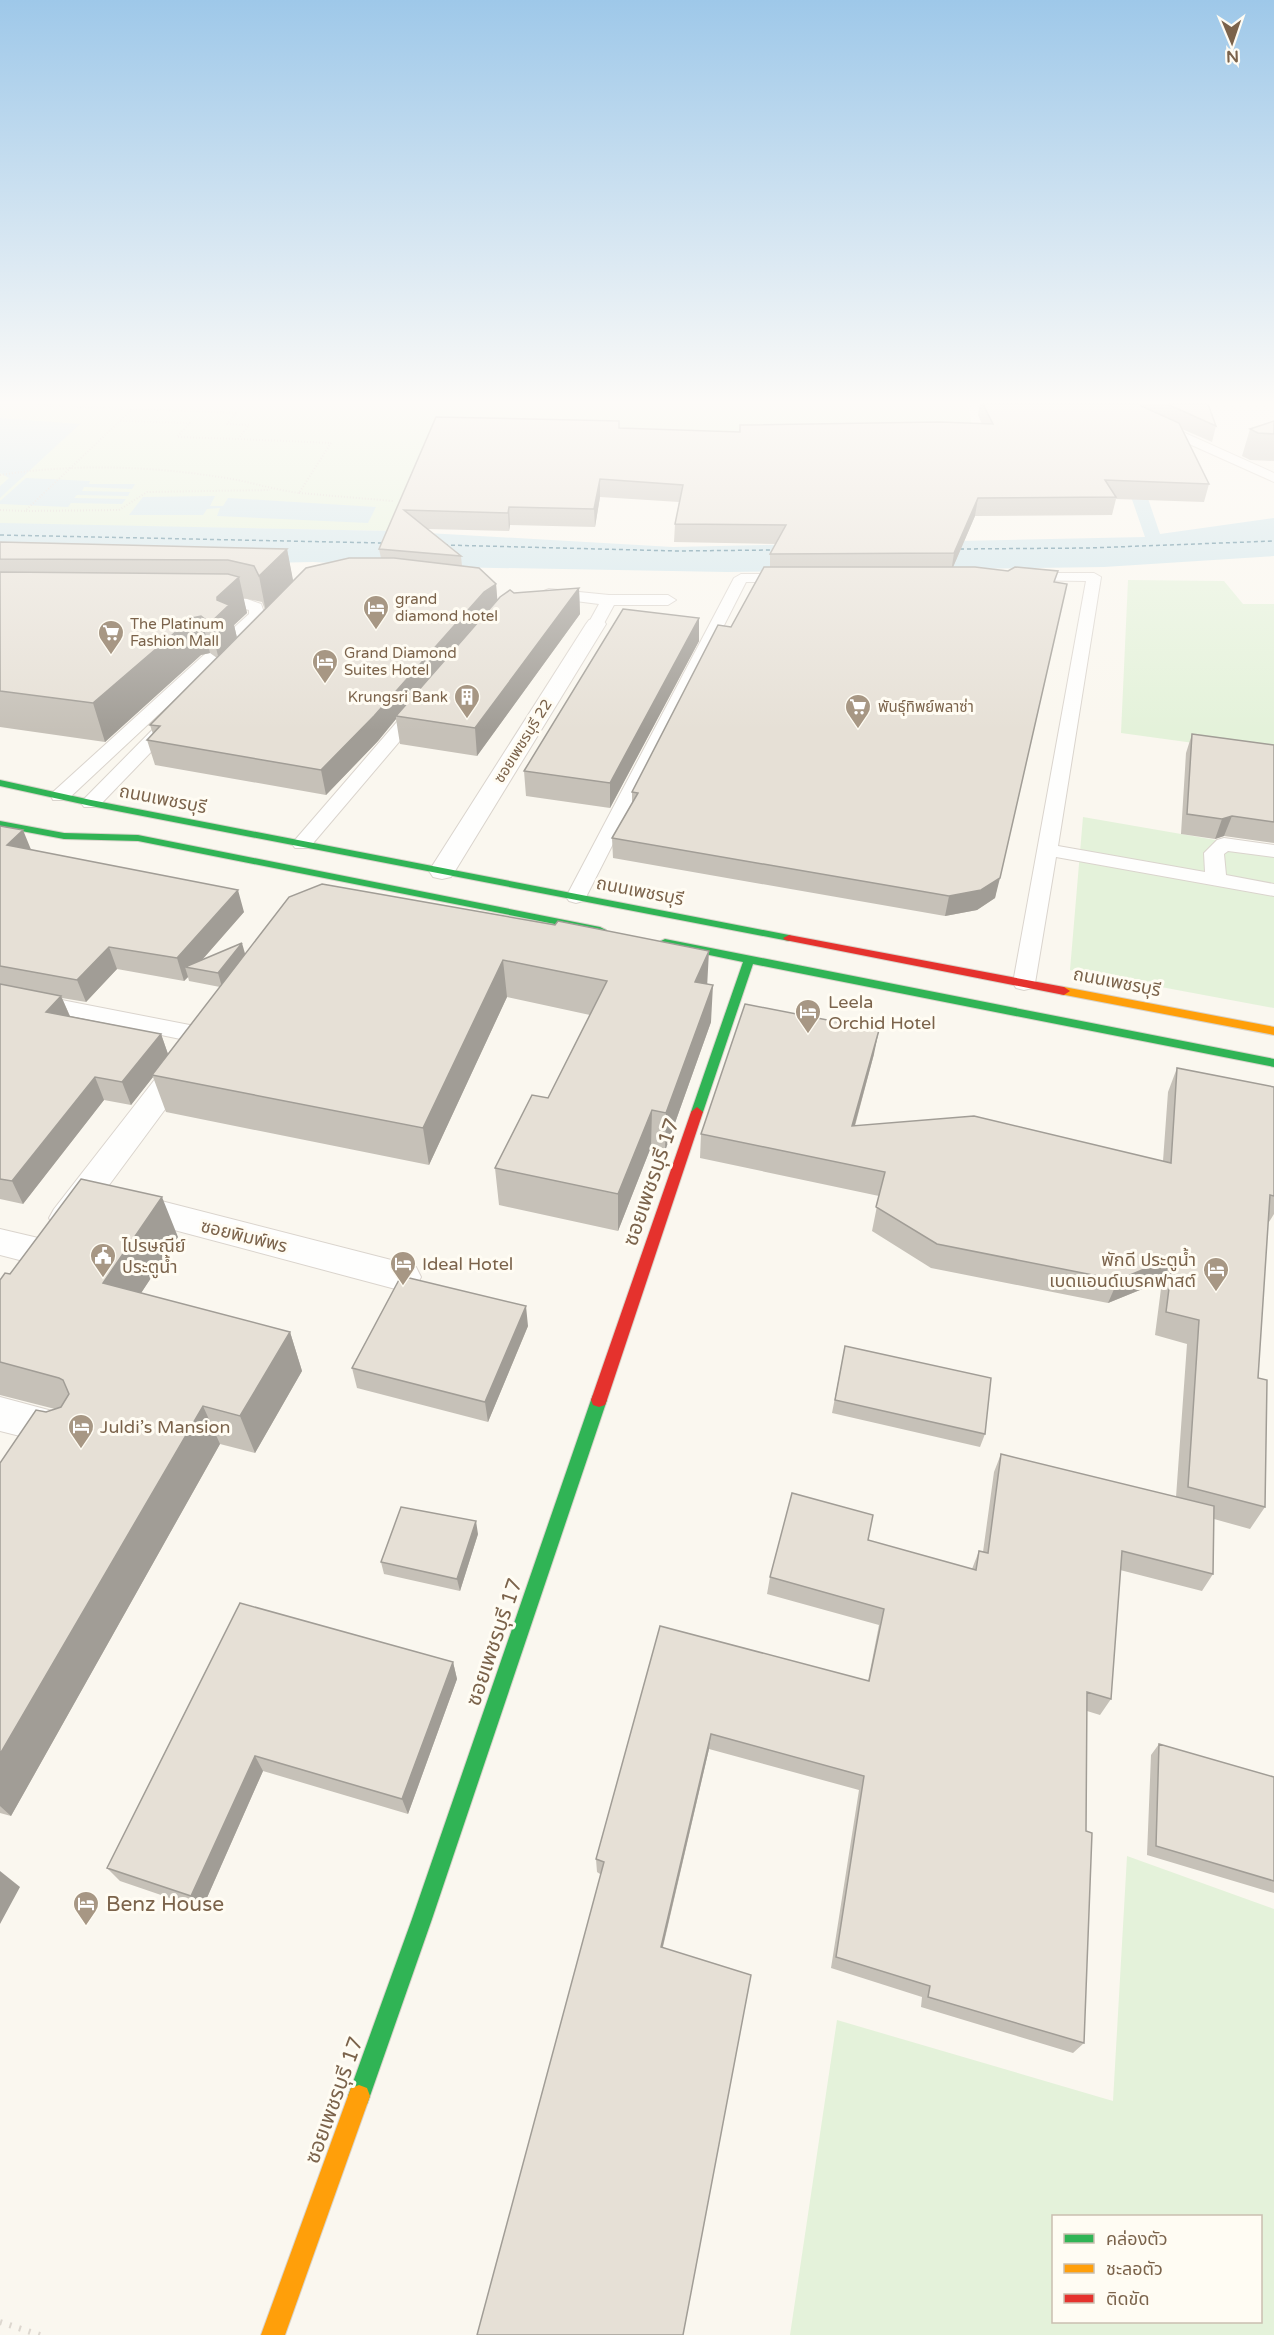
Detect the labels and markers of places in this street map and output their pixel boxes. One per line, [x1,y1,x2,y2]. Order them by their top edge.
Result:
place label: grand diamond hotel [395,590,498,625]
hotel icon: grand diamond hotel [361,593,391,631]
place label: The Platinum Fashion Mall [130,615,224,650]
supermarket icon: The Platinum Fashion Mall [96,618,126,656]
place label: Grand Diamond Suites Hotel [344,644,457,679]
hotel icon: Grand Diamond Suites Hotel [310,647,340,685]
building icon: Krungsri Bank [452,682,482,720]
place label: Krungsri Bank [348,688,448,706]
supermarket icon: พันธุ์ทิพย์พลาซ่า [843,692,873,730]
place label: พันธุ์ทิพย์พลาซ่า [878,698,974,716]
place label: Leela Orchid Hotel [828,991,936,1034]
hotel icon: Leela Orchid Hotel [793,997,823,1035]
place label: ไปรษณีย์ ประตูน้ำ [121,1235,186,1279]
public building icon: ไปรษณีย์ ประตูน้ำ [88,1241,118,1279]
place label: พักดี ประตูน้ำ เบดแอนด์เบรคฟาสต์ [1049,1247,1196,1292]
hotel icon: Ideal Hotel [388,1249,418,1287]
place label: Ideal Hotel [422,1253,513,1275]
hotel icon: พักดี ประตูน้ำ เบดแอนด์เบรคฟาสต์ [1201,1255,1231,1293]
hotel icon: Juldi’s Mansion [66,1412,96,1450]
place label: Juldi’s Mansion [100,1416,230,1438]
hotel icon: Benz House [71,1889,101,1927]
place label: Benz House [106,1892,224,1917]

